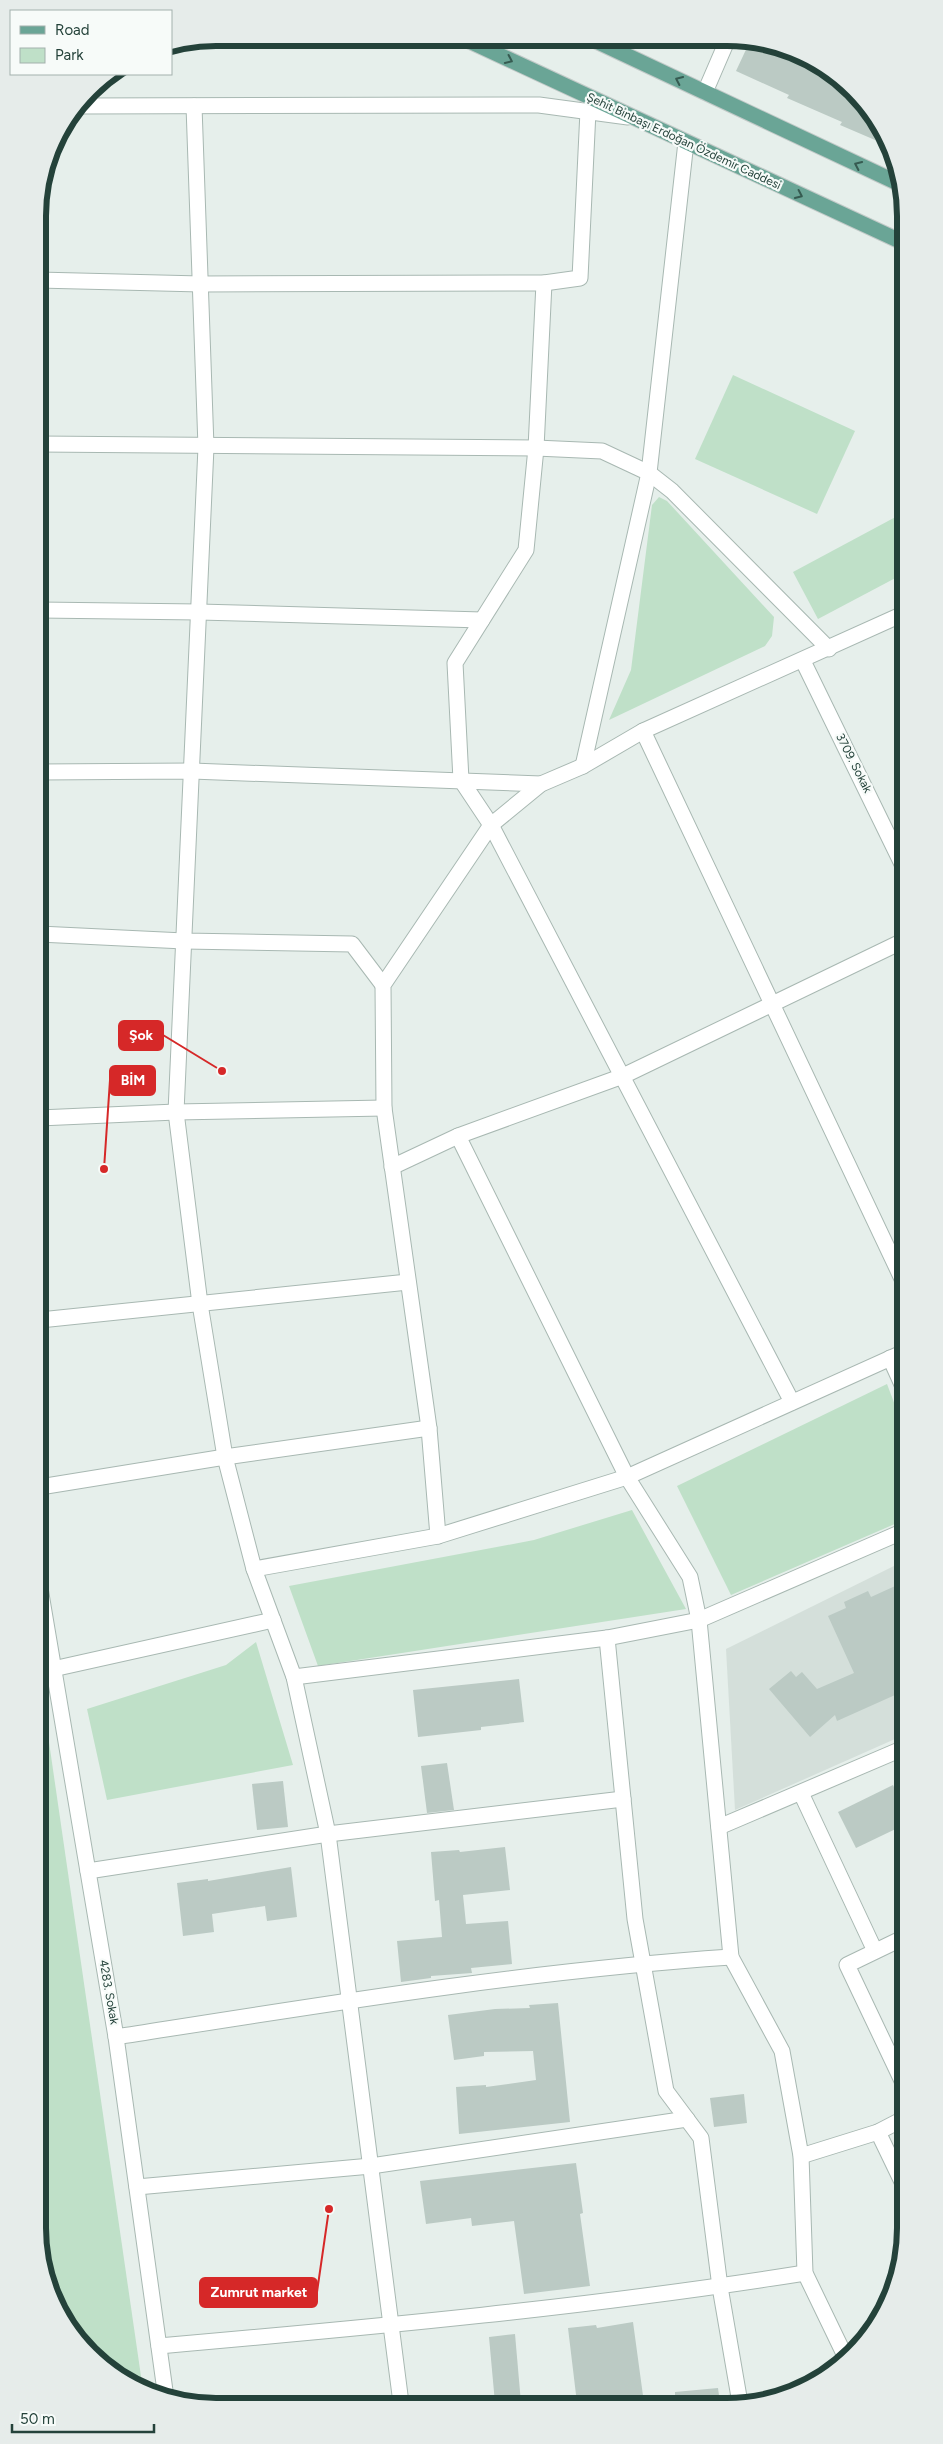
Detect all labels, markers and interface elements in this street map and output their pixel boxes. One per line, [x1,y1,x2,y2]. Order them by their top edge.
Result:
legend [10,10,172,75]
text: Road [55,21,90,39]
text: Park [55,46,84,64]
one-way arrow [504,53,513,64]
one-way arrow [675,76,684,86]
street label: Şehit Binbaşı Erdoğan Özdemir Caddesi [585,90,783,192]
one-way arrow [854,160,863,171]
one-way arrow [794,188,803,199]
street label: 3709. Sokak [833,731,875,795]
callout: Şok [119,1021,163,1050]
text: Şok [129,1027,154,1044]
callout: BİM [110,1066,155,1095]
text: BİM [121,1072,145,1089]
street label: 4283. Sokak [96,1959,122,2026]
callout: Zumrut market [200,2278,317,2307]
text: Zumrut market [211,2284,308,2301]
scale bar [12,2402,155,2434]
text: 50 m [20,2410,55,2428]

